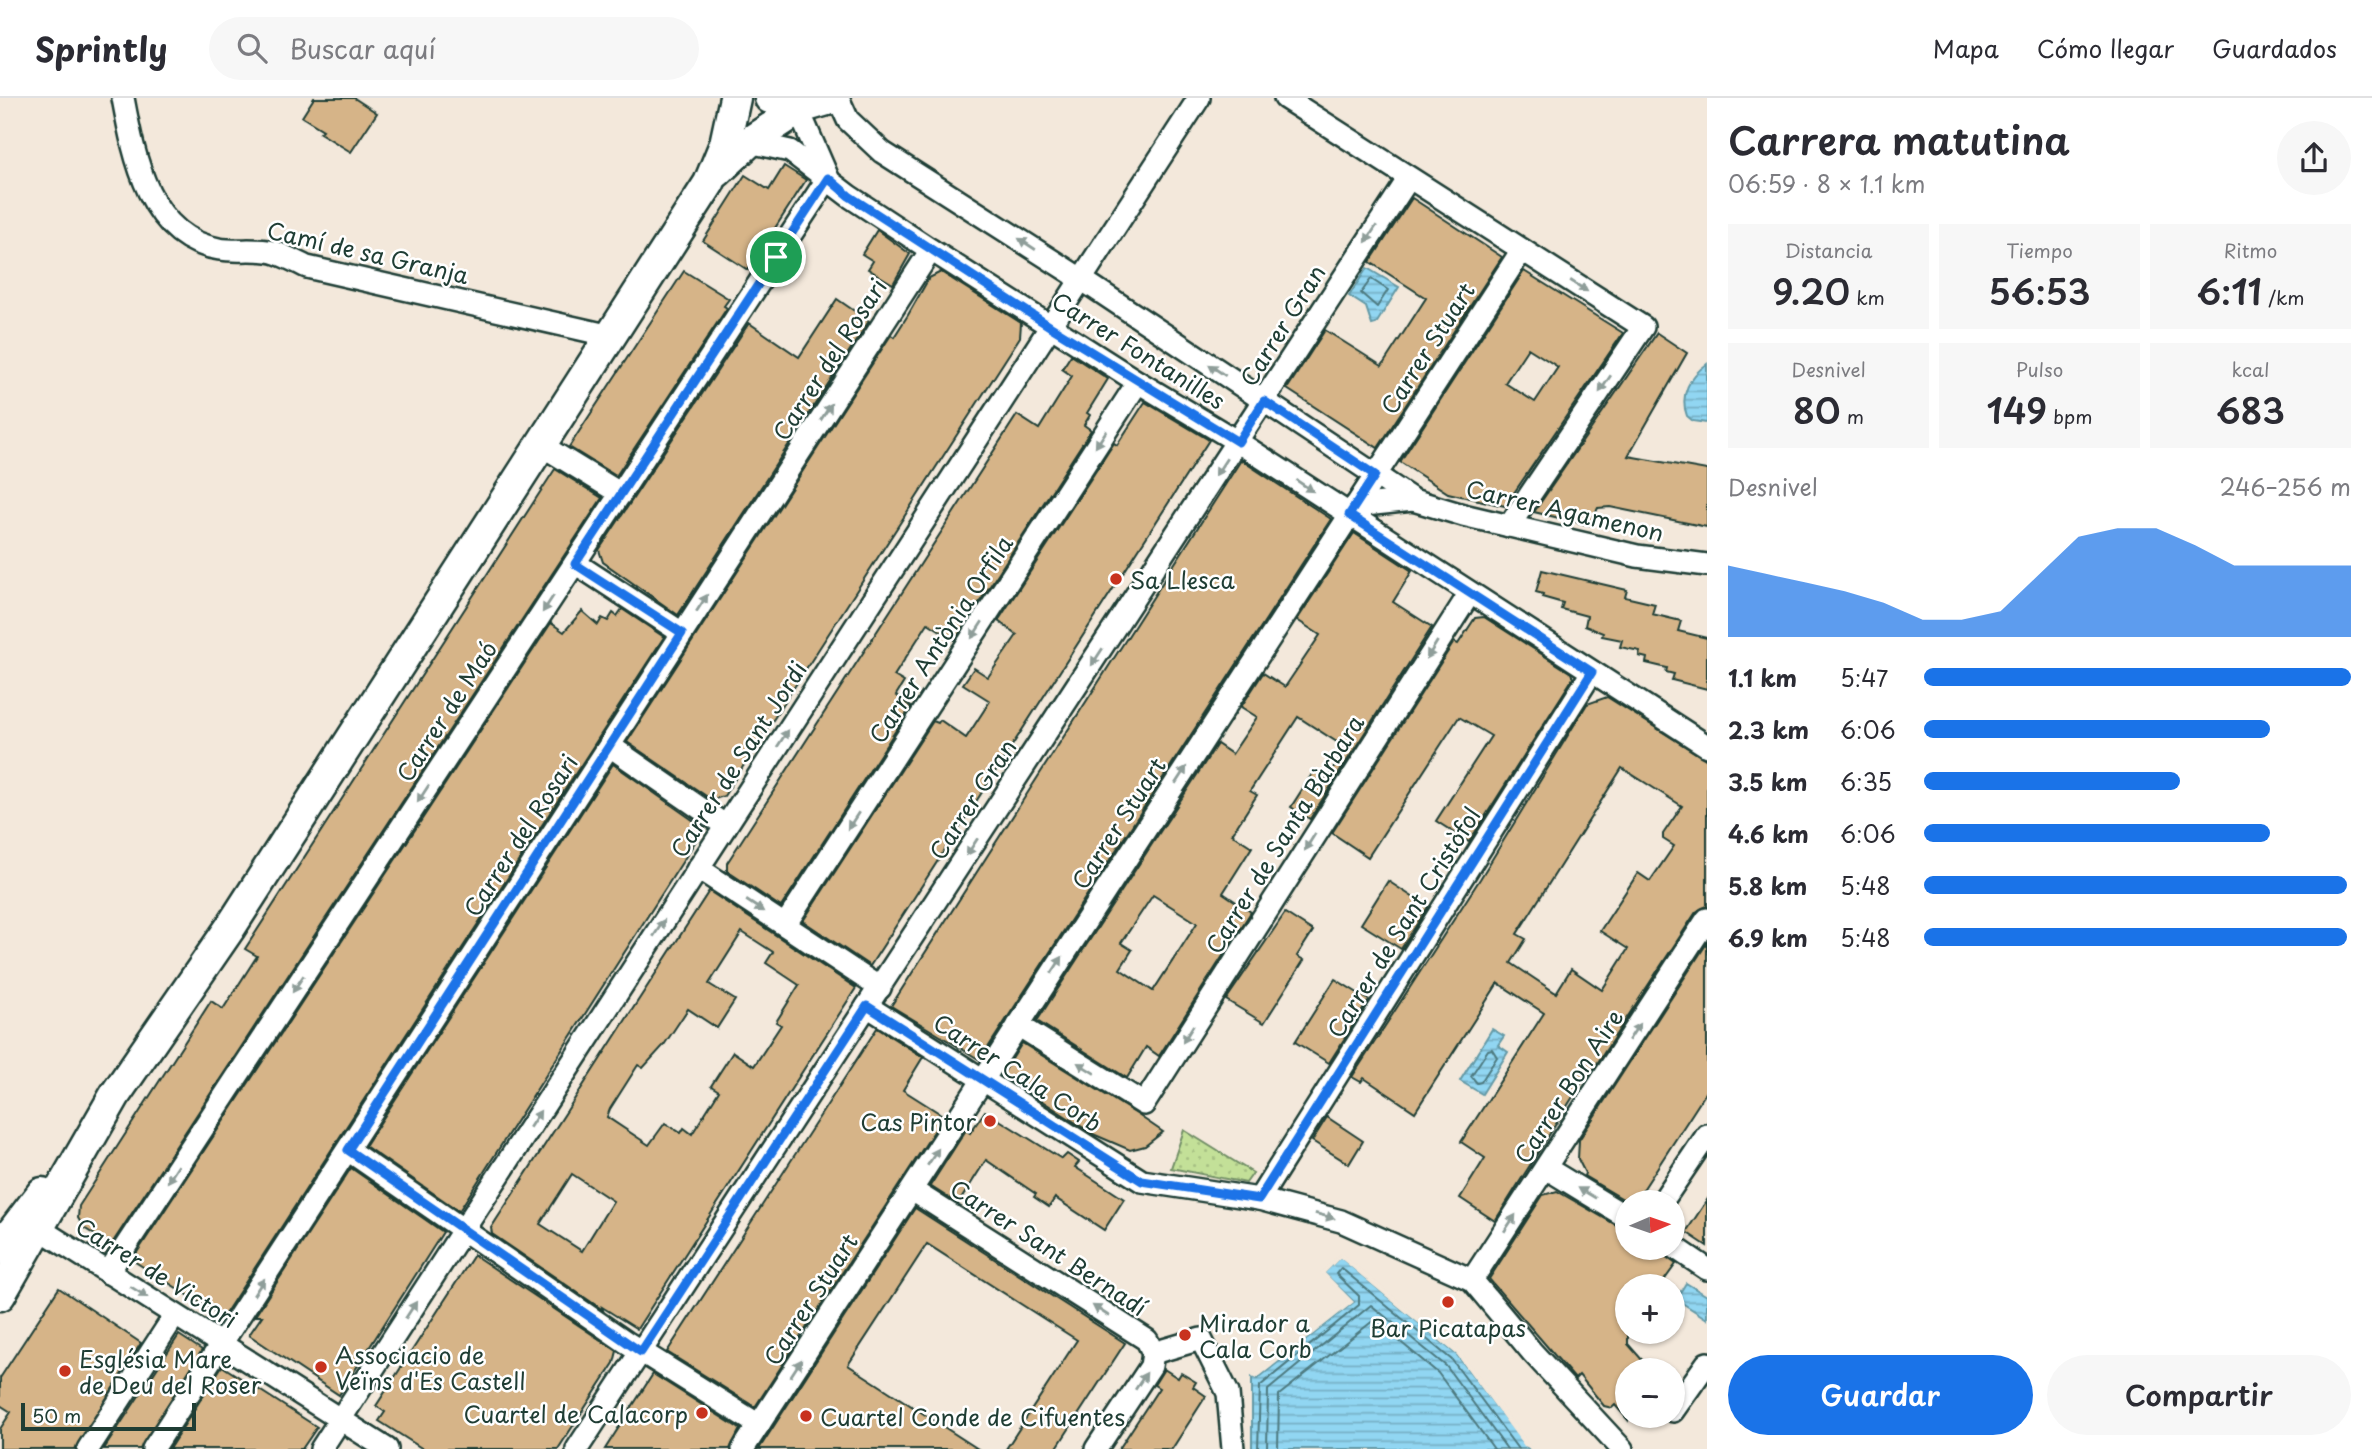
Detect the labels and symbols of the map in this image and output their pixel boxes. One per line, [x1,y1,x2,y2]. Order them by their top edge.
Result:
street label: Camí de sa Granja [264,212,473,292]
one-way arrow [1365,225,1378,244]
pin [746,227,806,287]
one-way arrow [1017,238,1036,251]
street label: Carrer Gran [1231,257,1333,393]
street label: Carrer del Rosari [763,271,895,447]
street label: Carrer Stuart [1371,275,1483,421]
one-way arrow [1570,280,1589,293]
street label: Carrer Fontanilles [1046,283,1232,417]
one-way arrow [1207,363,1226,376]
one-way arrow [1598,375,1612,393]
one-way arrow [819,402,832,421]
one-way arrow [1094,429,1107,449]
one-way arrow [1215,457,1228,476]
street label: Carrer Agamenon [1463,470,1667,550]
one-way arrow [1296,479,1314,493]
street label: Carrer Antònia Orfila [860,528,1021,750]
place label: Sa Llesca [1130,562,1235,597]
marker: Sa Llesca [1108,571,1124,587]
one-way arrow [696,593,709,612]
one-way arrow [542,594,555,614]
one-way arrow [970,621,984,639]
street label: Carrer de Maó [387,634,505,788]
one-way arrow [1426,641,1439,660]
one-way arrow [1090,647,1103,667]
street label: Carrer de Sant Jordi [661,654,815,864]
street label: Carrer de Santa Bàrbara [1196,707,1372,960]
one-way arrow [777,728,790,747]
street label: Carrer Gran [920,732,1024,866]
street label: Carrer del Rosari [454,747,586,923]
street label: Carrer Stuart [1062,750,1174,896]
one-way arrow [1174,765,1187,784]
one-way arrow [417,784,430,804]
street label: Carrer de Sant Cristòfol [1318,800,1488,1044]
one-way arrow [847,811,860,830]
one-way arrow [1304,833,1317,852]
one-way arrow [965,838,979,856]
one-way arrow [746,899,765,912]
one-way arrow [653,918,666,938]
one-way arrow [1050,956,1063,975]
one-way arrow [292,974,305,994]
street label: Carrer Bon Aire [1505,1002,1631,1170]
street label: Carrer Cala Corb [927,1004,1109,1140]
one-way arrow [1627,1023,1640,1042]
one-way arrow [1182,1025,1195,1044]
one-way arrow [1077,1062,1096,1074]
place label: Cas Pintor [860,1104,976,1139]
one-way arrow [529,1109,542,1129]
marker: Cas Pintor [982,1113,998,1129]
one-way arrow [927,1147,940,1166]
one-way arrow [167,1164,180,1184]
street label: Carrer Sant Bernadí [944,1170,1155,1324]
one-way arrow [1577,1187,1596,1199]
north arrow [1615,1190,1685,1260]
street label: Carrer de Victori [69,1208,245,1336]
one-way arrow [1315,1212,1336,1222]
one-way arrow [1503,1214,1517,1232]
street label: Carrer Stuart [754,1226,866,1372]
one-way arrow [252,1277,265,1297]
one-way arrow [129,1286,148,1299]
marker: Bar Picatapas [1440,1294,1456,1310]
one-way arrow [405,1300,418,1319]
one-way arrow [1091,1304,1111,1317]
place label: Mirador a Cala Corb [1199,1305,1312,1366]
place label: Bar Picatapas [1370,1310,1526,1345]
marker: Mirador a Cala Corb [1177,1327,1193,1343]
place label: Associacio de Veïns d'Es Castell [335,1337,525,1398]
place label: Església Mare de Deu del Roser [79,1341,262,1402]
marker: Associacio de Veïns d'Es Castell [313,1359,329,1375]
one-way arrow [789,1359,803,1377]
marker: Església Mare de Deu del Roser [57,1363,73,1379]
one-way arrow [1134,1372,1147,1391]
place label: Cuartel de Calacorp [464,1396,688,1431]
place label: Cuartel Conde de Cifuentes [820,1399,1125,1434]
scale bar [21,1400,196,1432]
marker: Cuartel de Calacorp [694,1405,710,1421]
marker: Cuartel Conde de Cifuentes [798,1408,814,1424]

